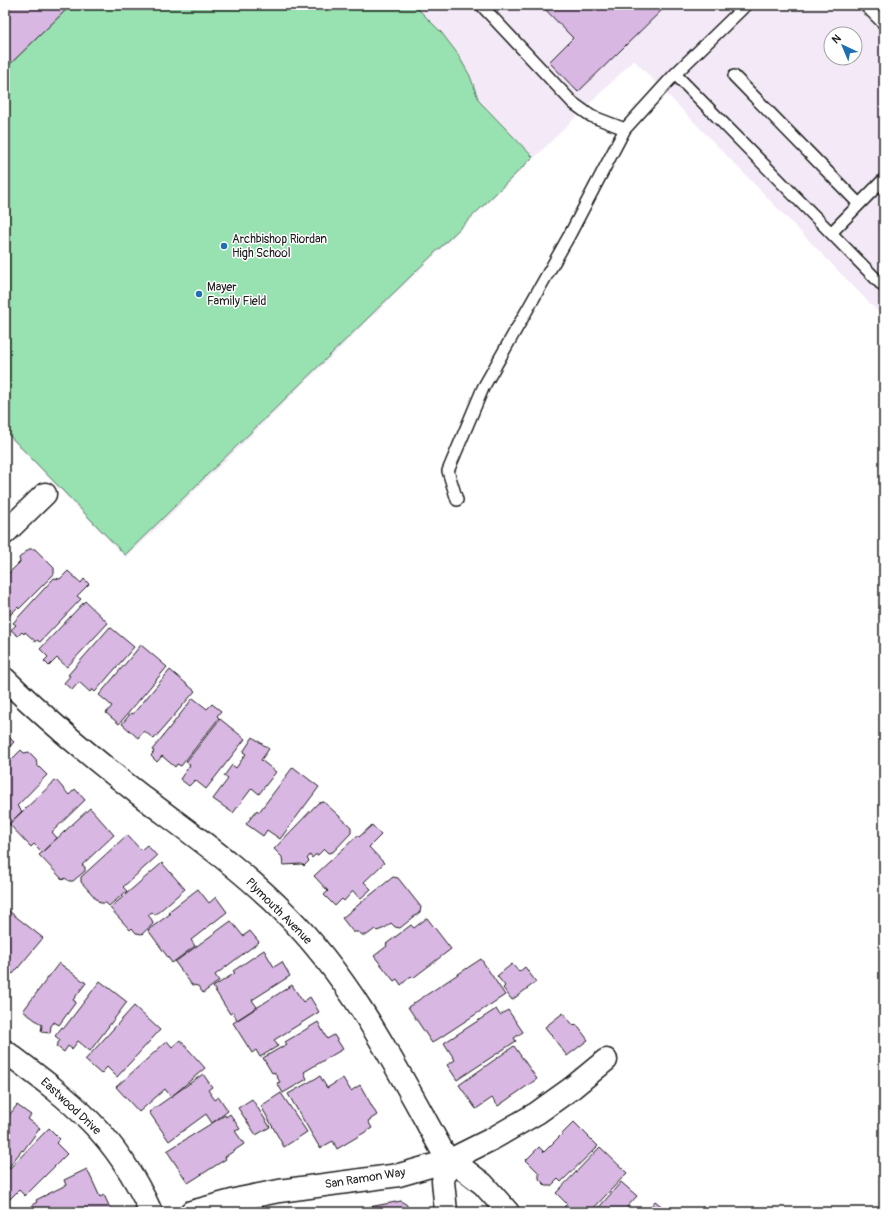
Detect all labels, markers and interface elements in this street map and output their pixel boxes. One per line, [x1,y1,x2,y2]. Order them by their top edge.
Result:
north arrow [823,26,863,66]
text: N [829,32,844,46]
place label: Archbishop Riordan High School [232,232,327,261]
marker: Archbishop Riordan High School [219,241,229,251]
place label: Mayer Family Field [207,280,267,309]
marker: Mayer Family Field [194,289,204,299]
street label: Plymouth Avenue [242,875,315,948]
street label: Eastwood Drive [37,1075,104,1138]
street label: San Ramon Way [324,1165,406,1192]

